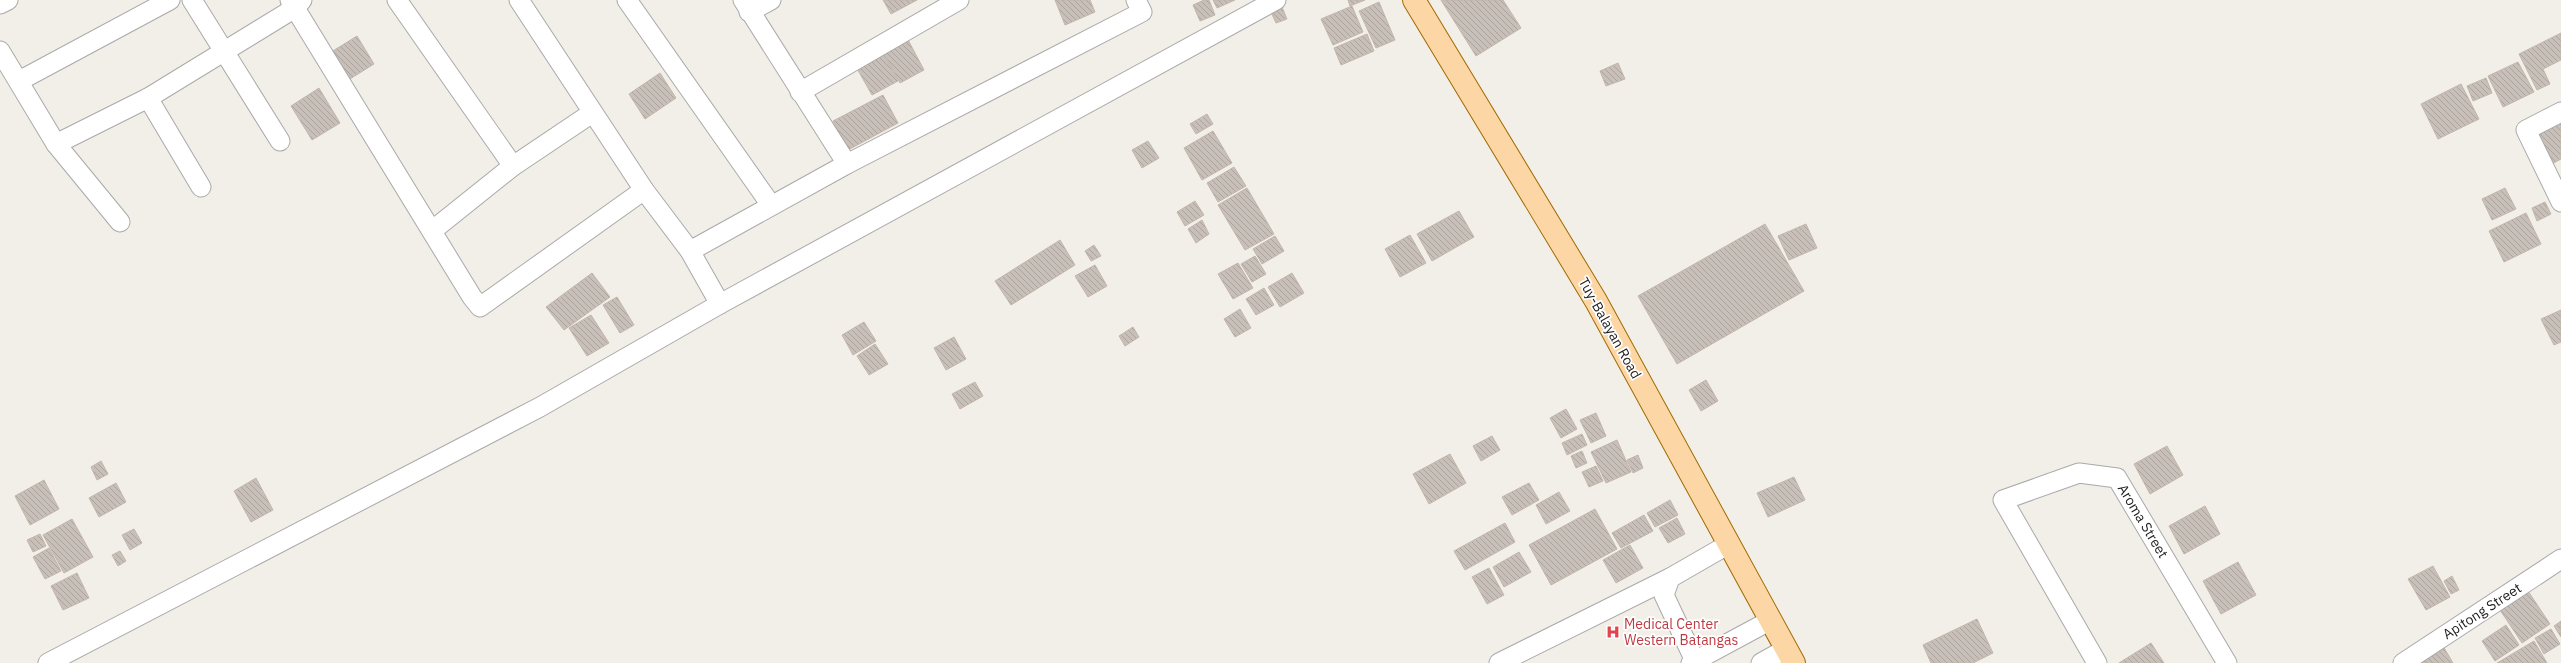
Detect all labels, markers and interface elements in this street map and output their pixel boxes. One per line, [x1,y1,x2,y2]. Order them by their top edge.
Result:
street label: Tuy-Balayan Road [1575,274,1645,382]
street label: Aroma Street [2114,481,2172,561]
street label: Apitong Street [2439,579,2525,643]
place label: Medical Center Western Batangas [1624,615,1738,649]
hospital icon: Medical Center Western Batangas [1605,624,1621,640]

